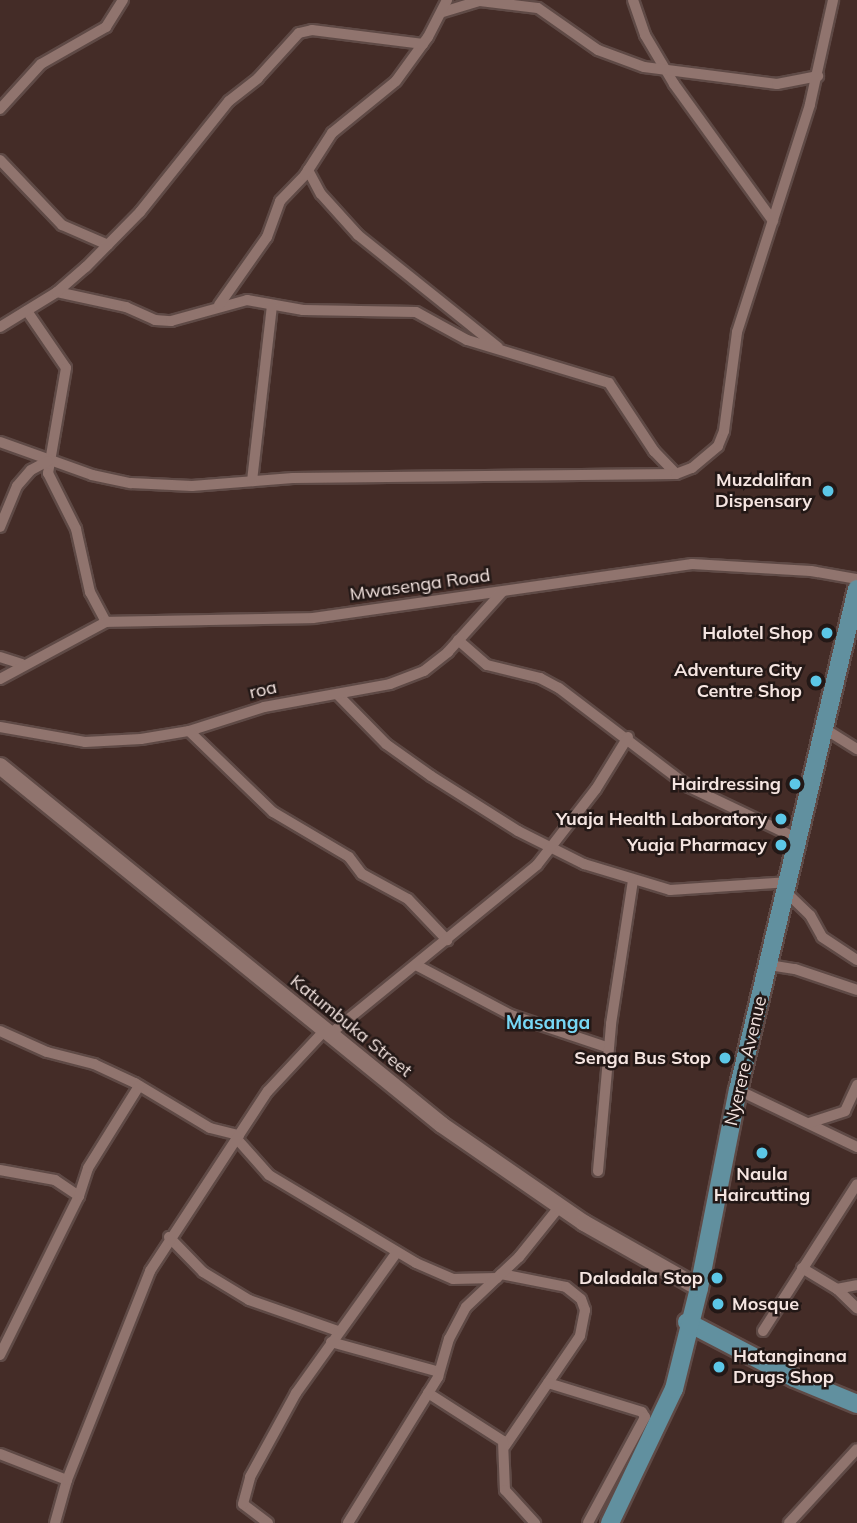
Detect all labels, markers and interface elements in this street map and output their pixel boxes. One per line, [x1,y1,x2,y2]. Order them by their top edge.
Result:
place label: Muzdalifan Dispensary [715,470,812,512]
marker: Muzdalifan Dispensary [818,481,838,501]
street label: Mwasenga Road [348,564,492,606]
place label: Halotel Shop [702,622,813,644]
marker: Halotel Shop [819,625,835,641]
place label: Adventure City Centre Shop [674,660,802,702]
marker: Adventure City Centre Shop [808,673,824,689]
street label: roa [247,676,279,704]
place label: Hairdressing [672,773,781,795]
marker: Hairdressing [787,776,803,792]
place label: Yuaja Health Laboratory [556,808,767,830]
marker: Yuaja Health Laboratory [773,811,789,827]
place label: Yuaja Pharmacy [627,834,767,856]
marker: Yuaja Pharmacy [773,837,789,853]
street label: Katumbuka Street [286,970,416,1082]
street label: Nyerere Avenue [721,994,771,1128]
district label: Masanga [506,1012,590,1034]
place label: Senga Bus Stop [574,1047,711,1069]
marker: Senga Bus Stop [717,1050,733,1066]
marker: Naula Haircutting [754,1145,770,1161]
place label: Naula Haircutting [714,1164,810,1206]
place label: Daladala Stop [579,1267,703,1289]
marker: Daladala Stop [709,1270,725,1286]
place label: Mosque [732,1293,799,1315]
marker: Mosque [710,1296,726,1312]
place label: Hatanginana Drugs Shop [733,1346,847,1388]
marker: Hatanginana Drugs Shop [711,1359,727,1375]

